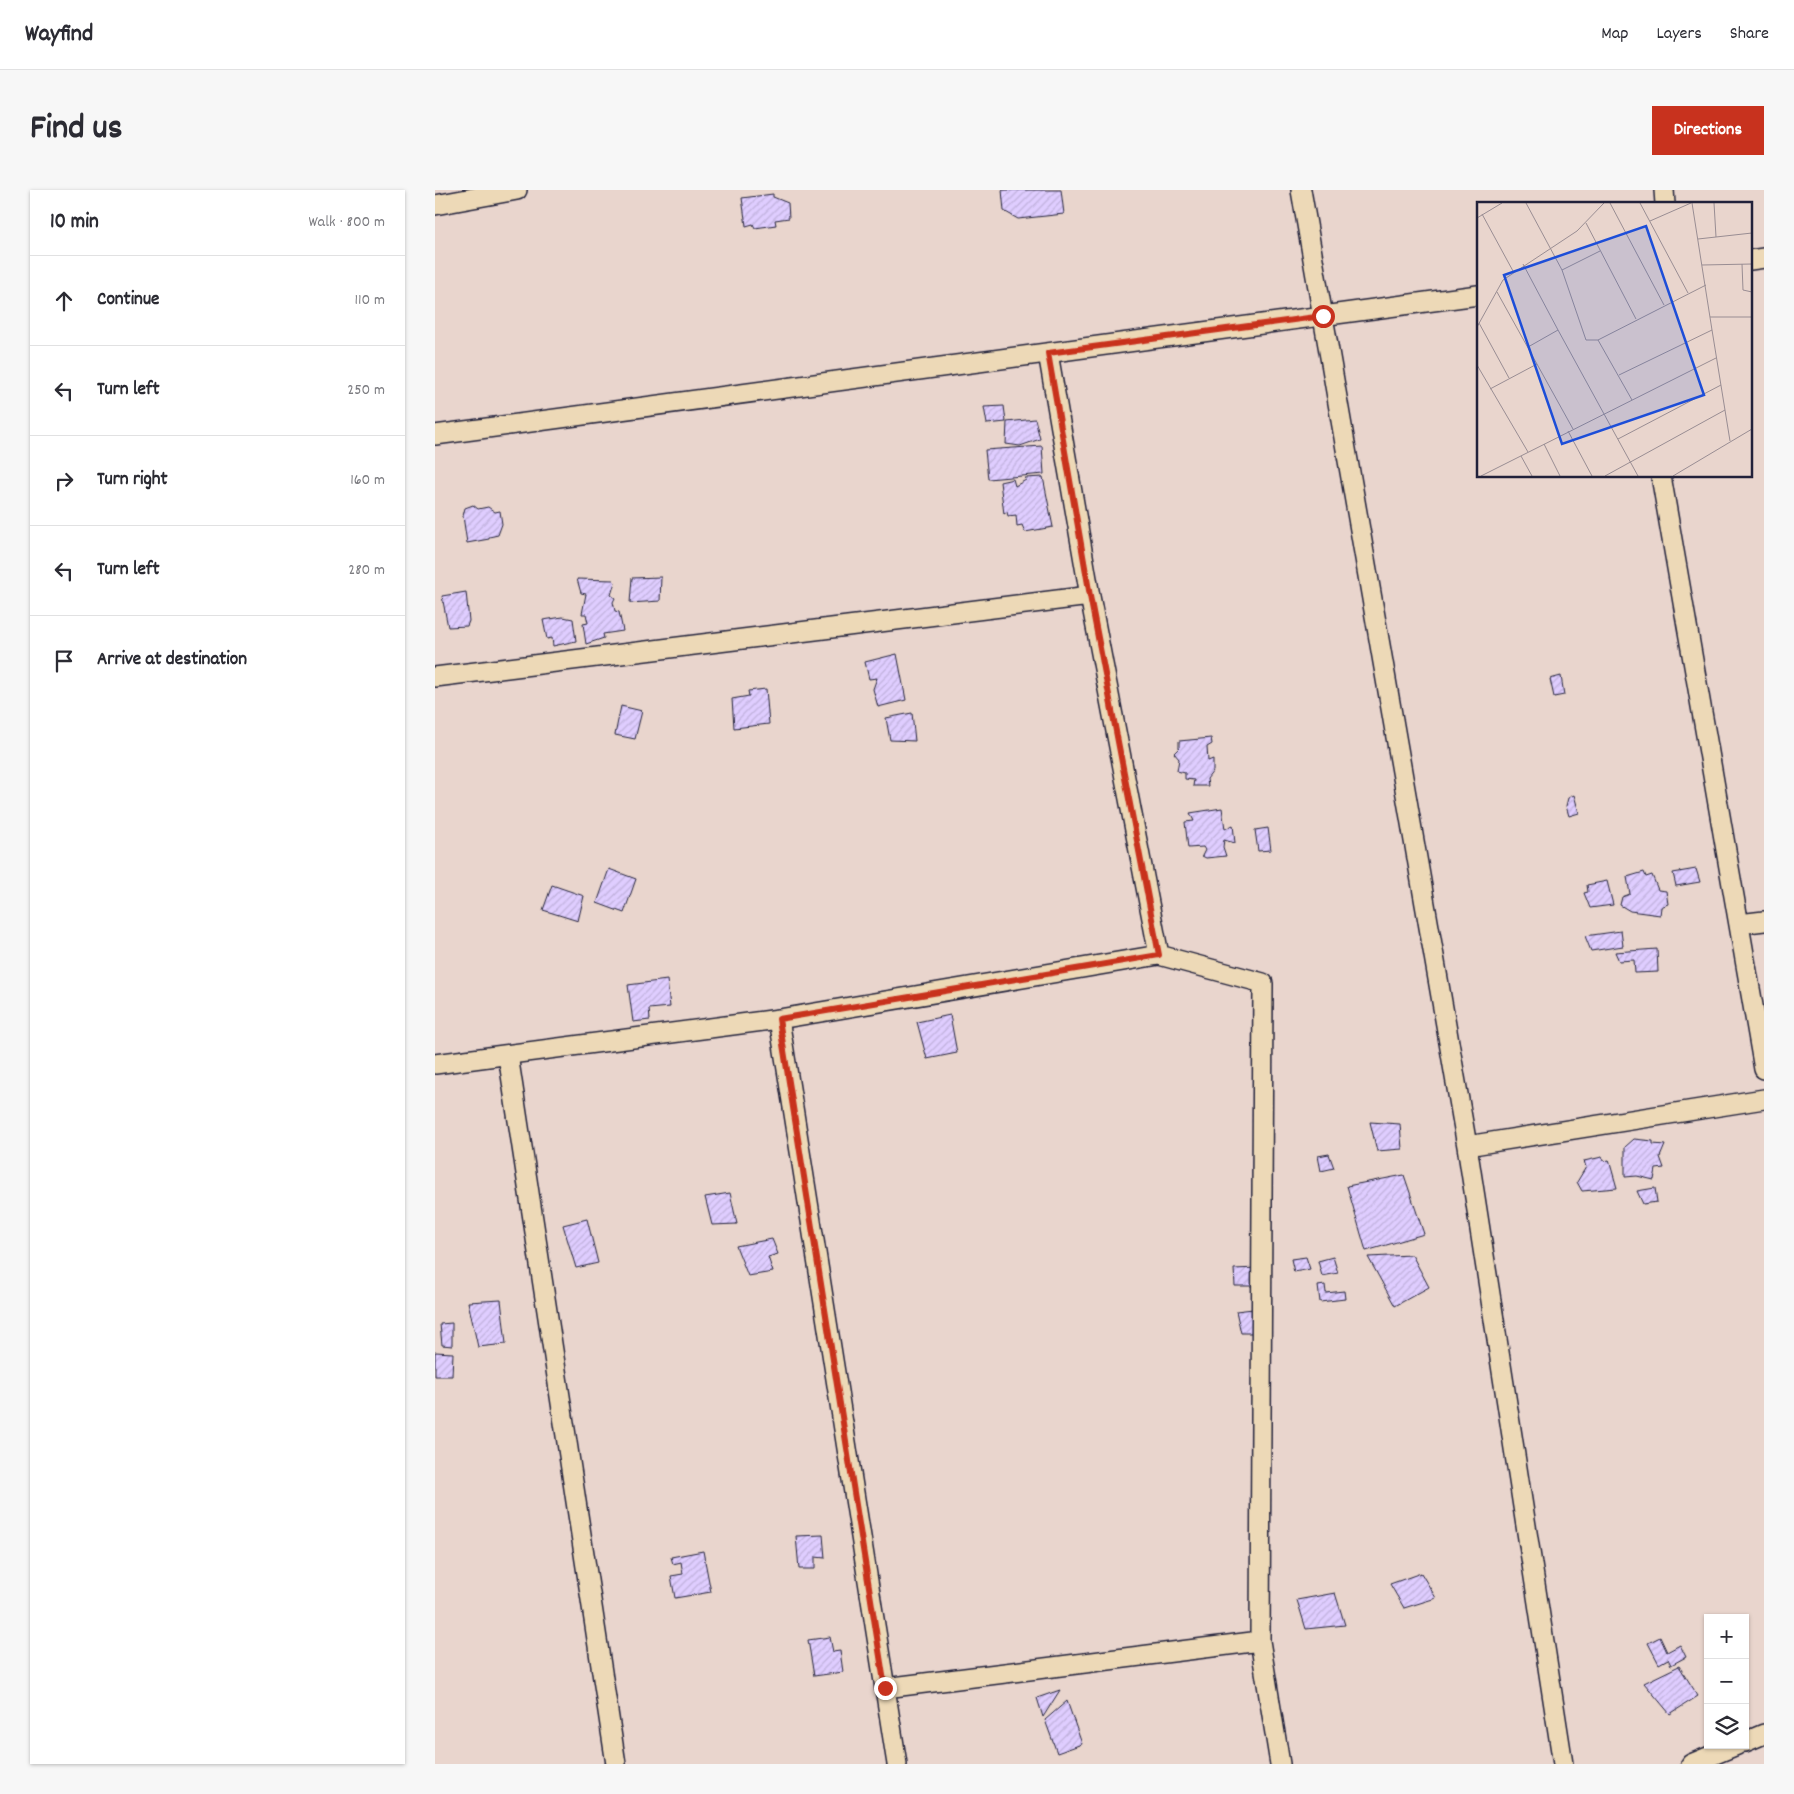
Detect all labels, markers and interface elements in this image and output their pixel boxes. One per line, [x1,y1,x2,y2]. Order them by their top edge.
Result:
text: Wayfind [25,18,93,52]
text: Map [1601,22,1628,47]
text: Layers [1656,22,1702,47]
text: Share [1730,22,1769,47]
text: Find us [30,105,122,155]
button: Directions [1652,106,1764,155]
inset map [1477,202,1751,478]
text: 10 min [50,208,99,238]
text: Walk · 800 m [308,211,385,234]
icon: ahead [50,287,78,315]
text: Continue [97,287,159,314]
text: 110 m [355,289,385,312]
route start [1312,305,1335,328]
icon: left [50,377,78,405]
text: Turn left [97,377,160,404]
text: 250 m [347,379,385,402]
icon: right [50,467,78,495]
text: Turn right [97,467,168,494]
text: 160 m [350,469,385,492]
icon: left [50,557,78,585]
text: Turn left [97,557,160,584]
text: 280 m [348,559,385,582]
icon: arrive [50,647,78,675]
text: Arrive at destination [97,647,247,674]
map controls [1704,1614,1749,1749]
button: + [1704,1614,1749,1659]
button: − [1704,1659,1749,1704]
route end [874,1677,897,1700]
button: layers [1704,1704,1749,1749]

